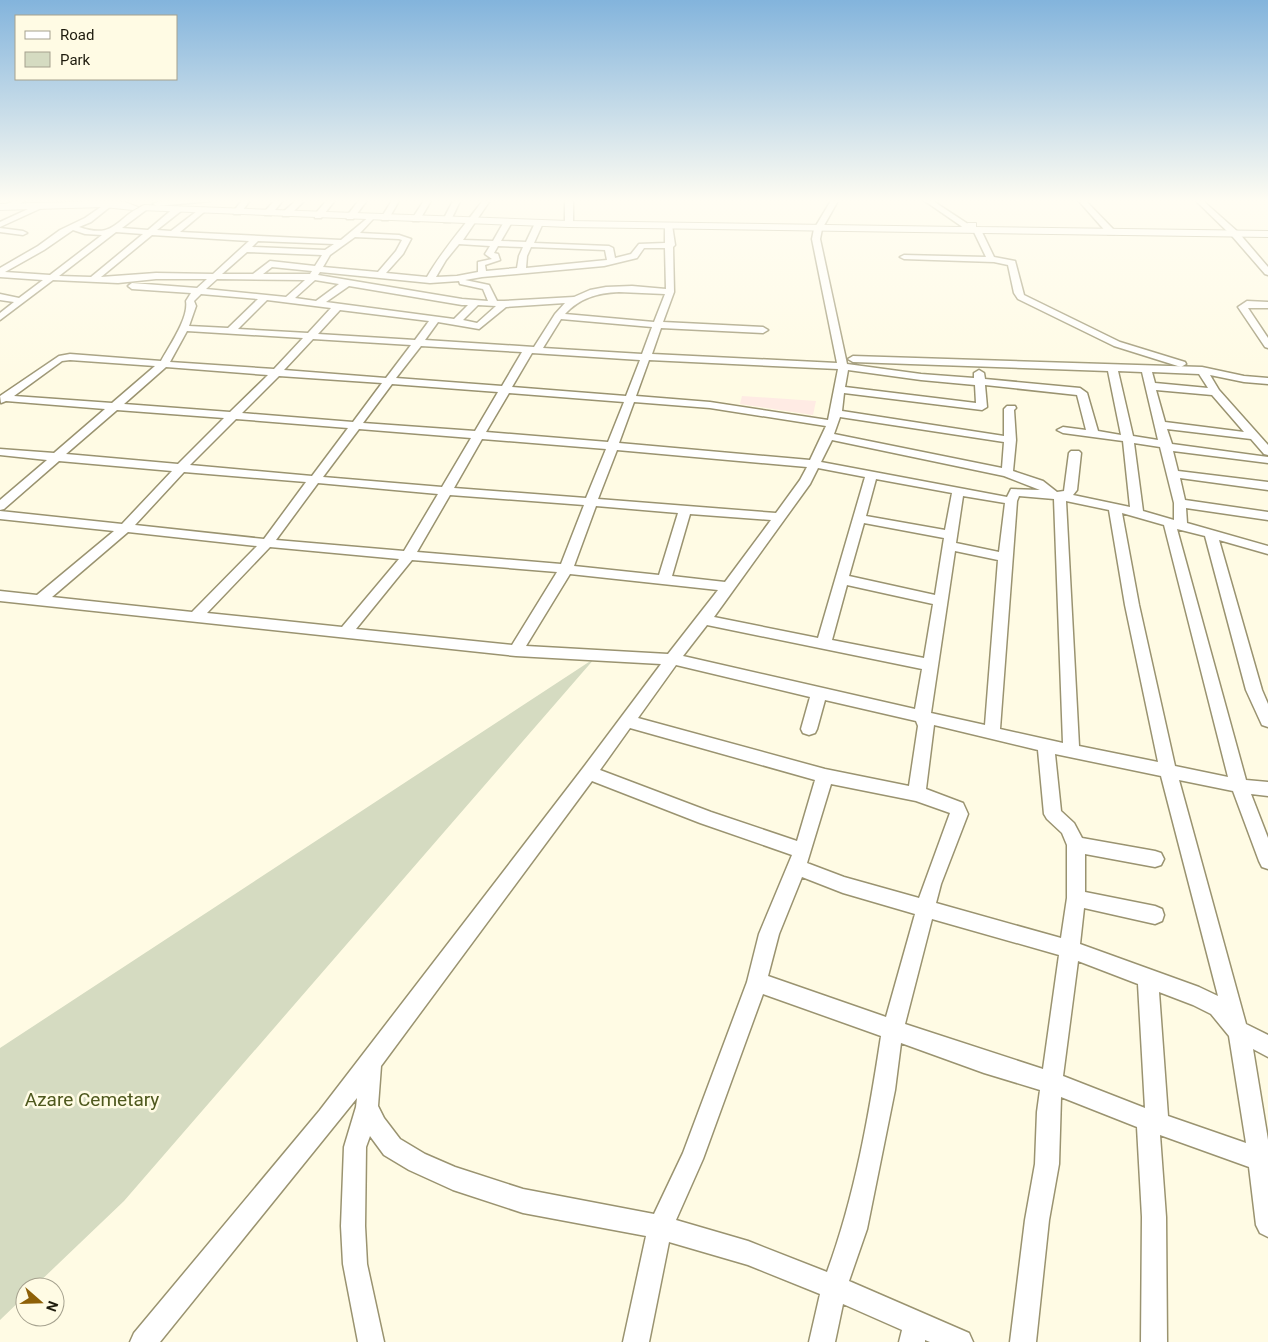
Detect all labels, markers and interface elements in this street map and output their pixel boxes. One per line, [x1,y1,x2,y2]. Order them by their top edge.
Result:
legend [15,15,178,80]
text: Road [60,26,94,44]
text: Park [60,51,91,69]
park label: Azare Cemetary [25,1088,159,1111]
north arrow [15,1277,65,1327]
text: N [43,1299,61,1314]

